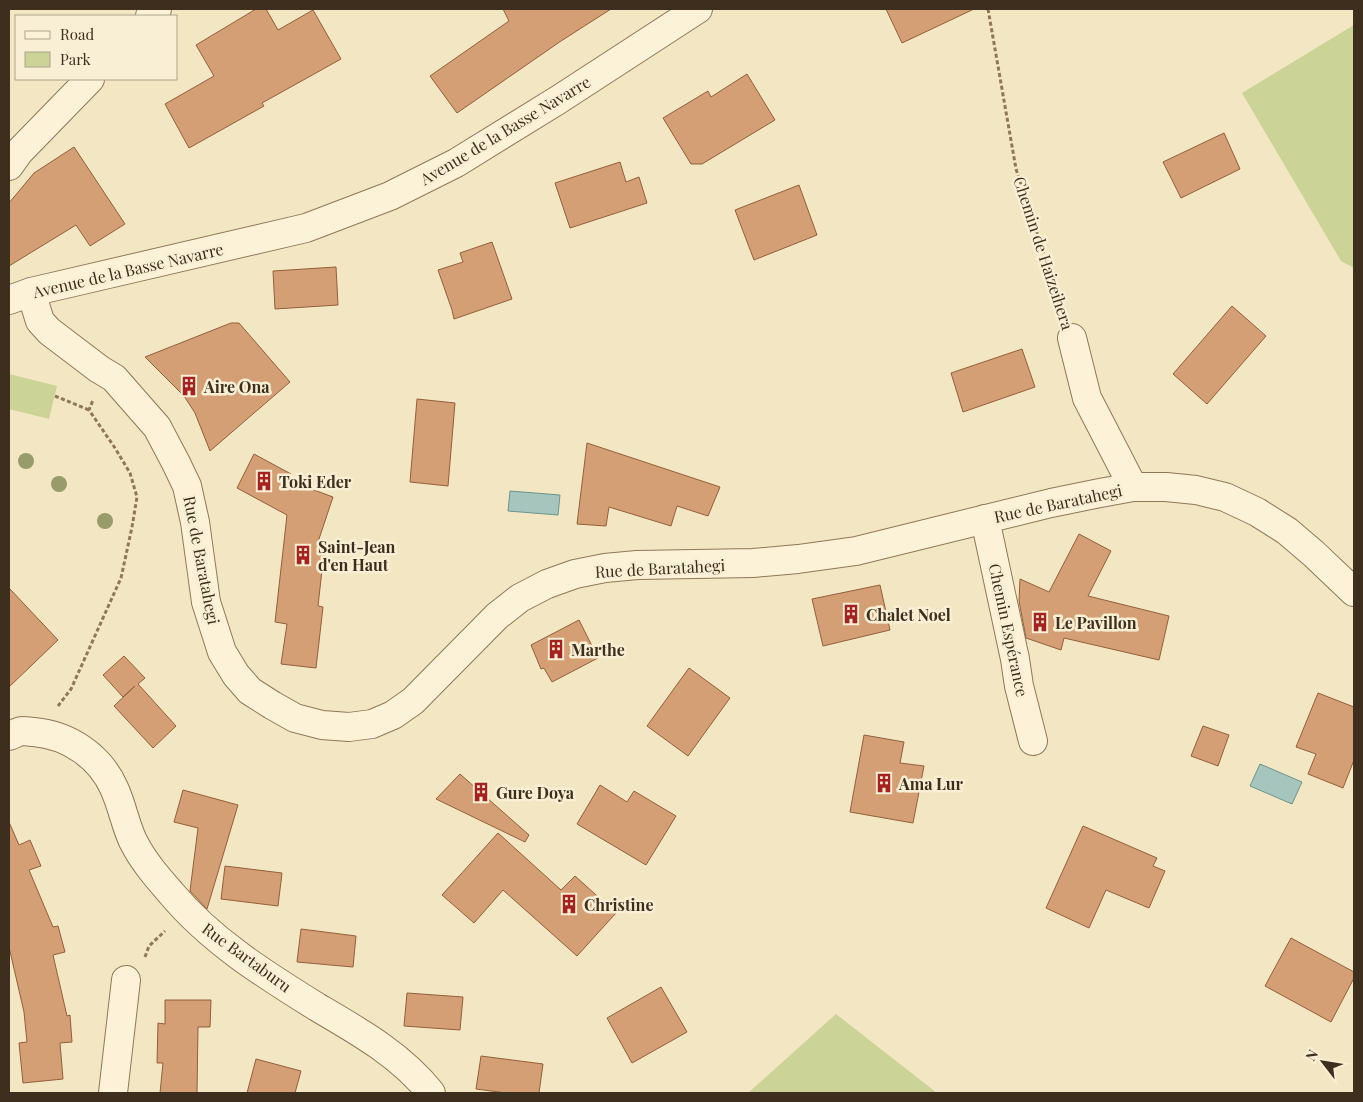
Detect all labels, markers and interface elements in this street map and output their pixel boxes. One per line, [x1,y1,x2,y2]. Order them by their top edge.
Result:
legend [15,15,178,80]
text: Road [60,24,94,44]
text: Park [60,49,92,69]
street label: Avenue de la Basse Navarre [415,71,594,190]
street label: Chemin de Haizeihera [1009,174,1079,332]
street label: Avenue de la Basse Navarre [30,238,225,302]
building icon: Aire Ona [178,375,200,397]
place label: Aire Ona [203,376,270,397]
building icon: Toki Eder [253,470,275,492]
place label: Toki Eder [279,471,352,492]
street label: Rue de Baratahegi [992,479,1124,527]
street label: Rue de Baratahegi [179,494,225,626]
place label: Saint-Jean d'en Haut [318,536,396,575]
building icon: Saint-Jean d'en Haut [292,544,314,566]
street label: Rue de Baratahegi [594,554,726,582]
street label: Chemin Espérance [985,561,1033,699]
building icon: Chalet Noel [840,603,862,625]
place label: Chalet Noel [866,604,951,625]
building icon: Le Pavillon [1029,611,1051,633]
place label: Le Pavillon [1055,612,1137,633]
building icon: Marthe [545,638,567,660]
place label: Marthe [571,639,625,660]
building icon: Ama Lur [873,772,895,794]
place label: Ama Lur [898,773,964,794]
building icon: Gure Doya [470,781,492,803]
place label: Gure Doya [496,782,575,803]
building icon: Christine [558,893,580,915]
place label: Christine [584,894,653,915]
street label: Rue Bartaburu [198,918,296,996]
north arrow [1298,1037,1348,1087]
text: N [1301,1046,1322,1064]

